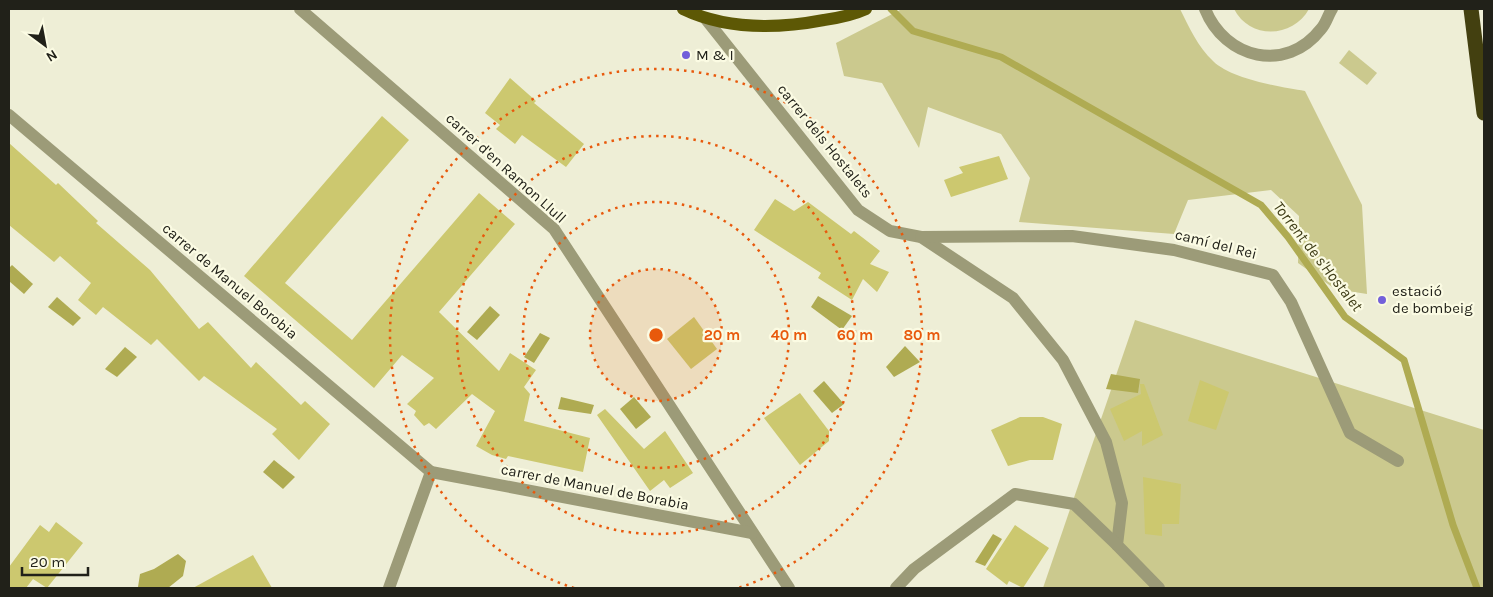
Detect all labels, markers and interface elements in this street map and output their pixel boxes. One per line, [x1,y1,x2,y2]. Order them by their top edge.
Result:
north arrow [20,20,70,70]
text: N [43,46,60,65]
place label: M & I [696,46,734,64]
marker: M & I [680,49,692,61]
street label: carrer dels Hostalets [774,80,876,202]
street label: carrer d'en Ramon Llull [442,109,570,227]
water label: Torrent de s'Hostalet [1269,197,1367,315]
street label: carrer de Manuel Borobia [159,219,301,343]
street label: camí del Rei [1173,225,1259,263]
place label: estació de bombeig [1392,282,1473,317]
marker: estació de bombeig [1376,294,1388,306]
centre of rings [647,326,665,344]
text: 20 m [704,326,740,344]
text: 40 m [771,326,807,344]
text: 60 m [837,326,873,344]
text: 80 m [903,326,941,344]
street label: carrer de Manuel de Borabia [499,460,691,514]
scale bar [22,544,89,576]
text: 20 m [30,553,65,571]

